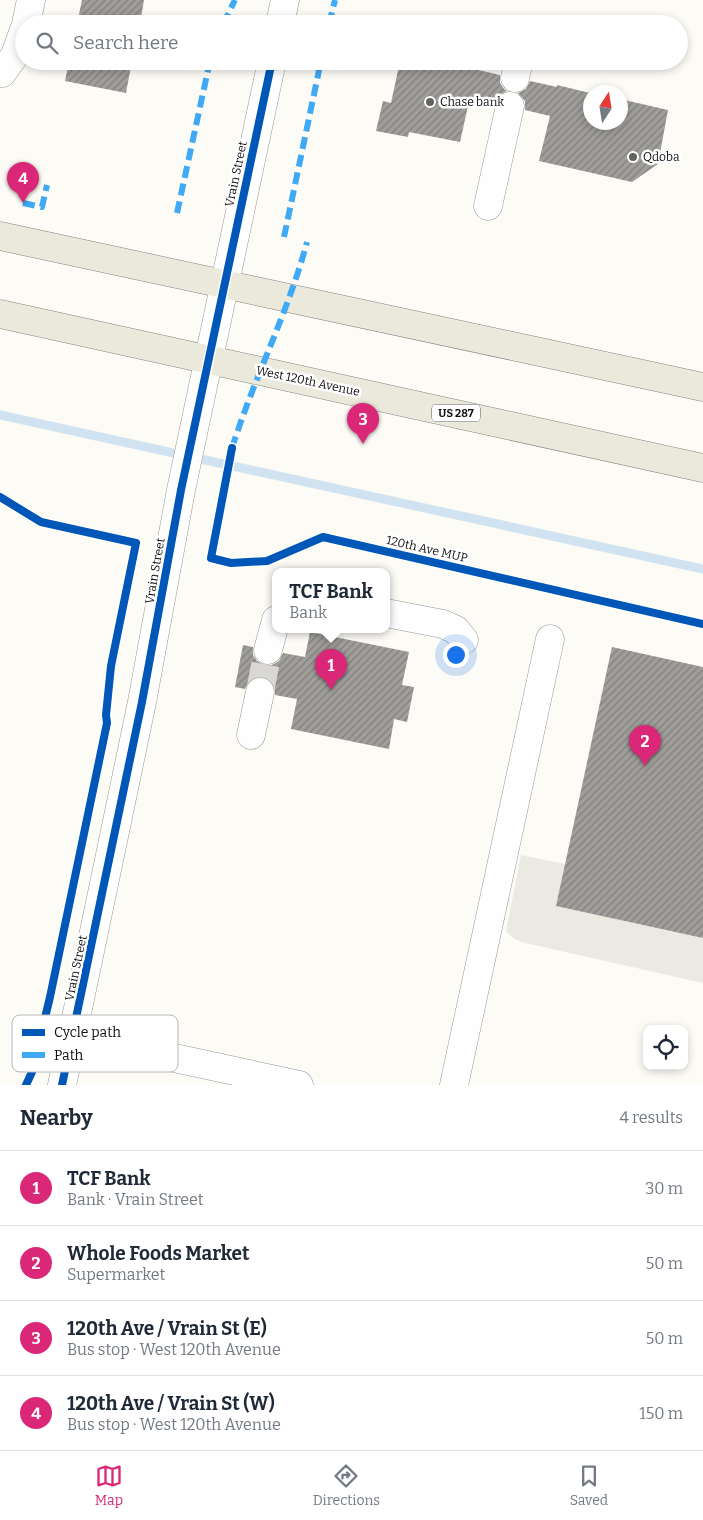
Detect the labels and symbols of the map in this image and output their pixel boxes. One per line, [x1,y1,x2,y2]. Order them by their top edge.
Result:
north arrow [583,85,628,130]
place label: Chase bank [440,95,504,109]
marker: Chase bank [424,96,436,108]
street label: Vrain Street [222,139,250,208]
place label: Qdoba [643,150,680,164]
marker: Qdoba [627,151,639,163]
pin: 4 [7,162,39,203]
street label: West 120th Avenue [255,363,361,399]
pin: 3 [347,403,379,444]
road number: US 287 [432,404,480,422]
street label: 120th Ave MUP [385,533,469,565]
street label: Vrain Street [142,536,168,605]
your location [443,642,469,668]
pin: 1 [315,649,347,690]
pin: 2 [629,725,661,766]
street label: Vrain Street [62,933,90,1002]
legend [12,1015,178,1072]
text: Cycle path [54,1024,121,1041]
text: Path [54,1047,84,1064]

